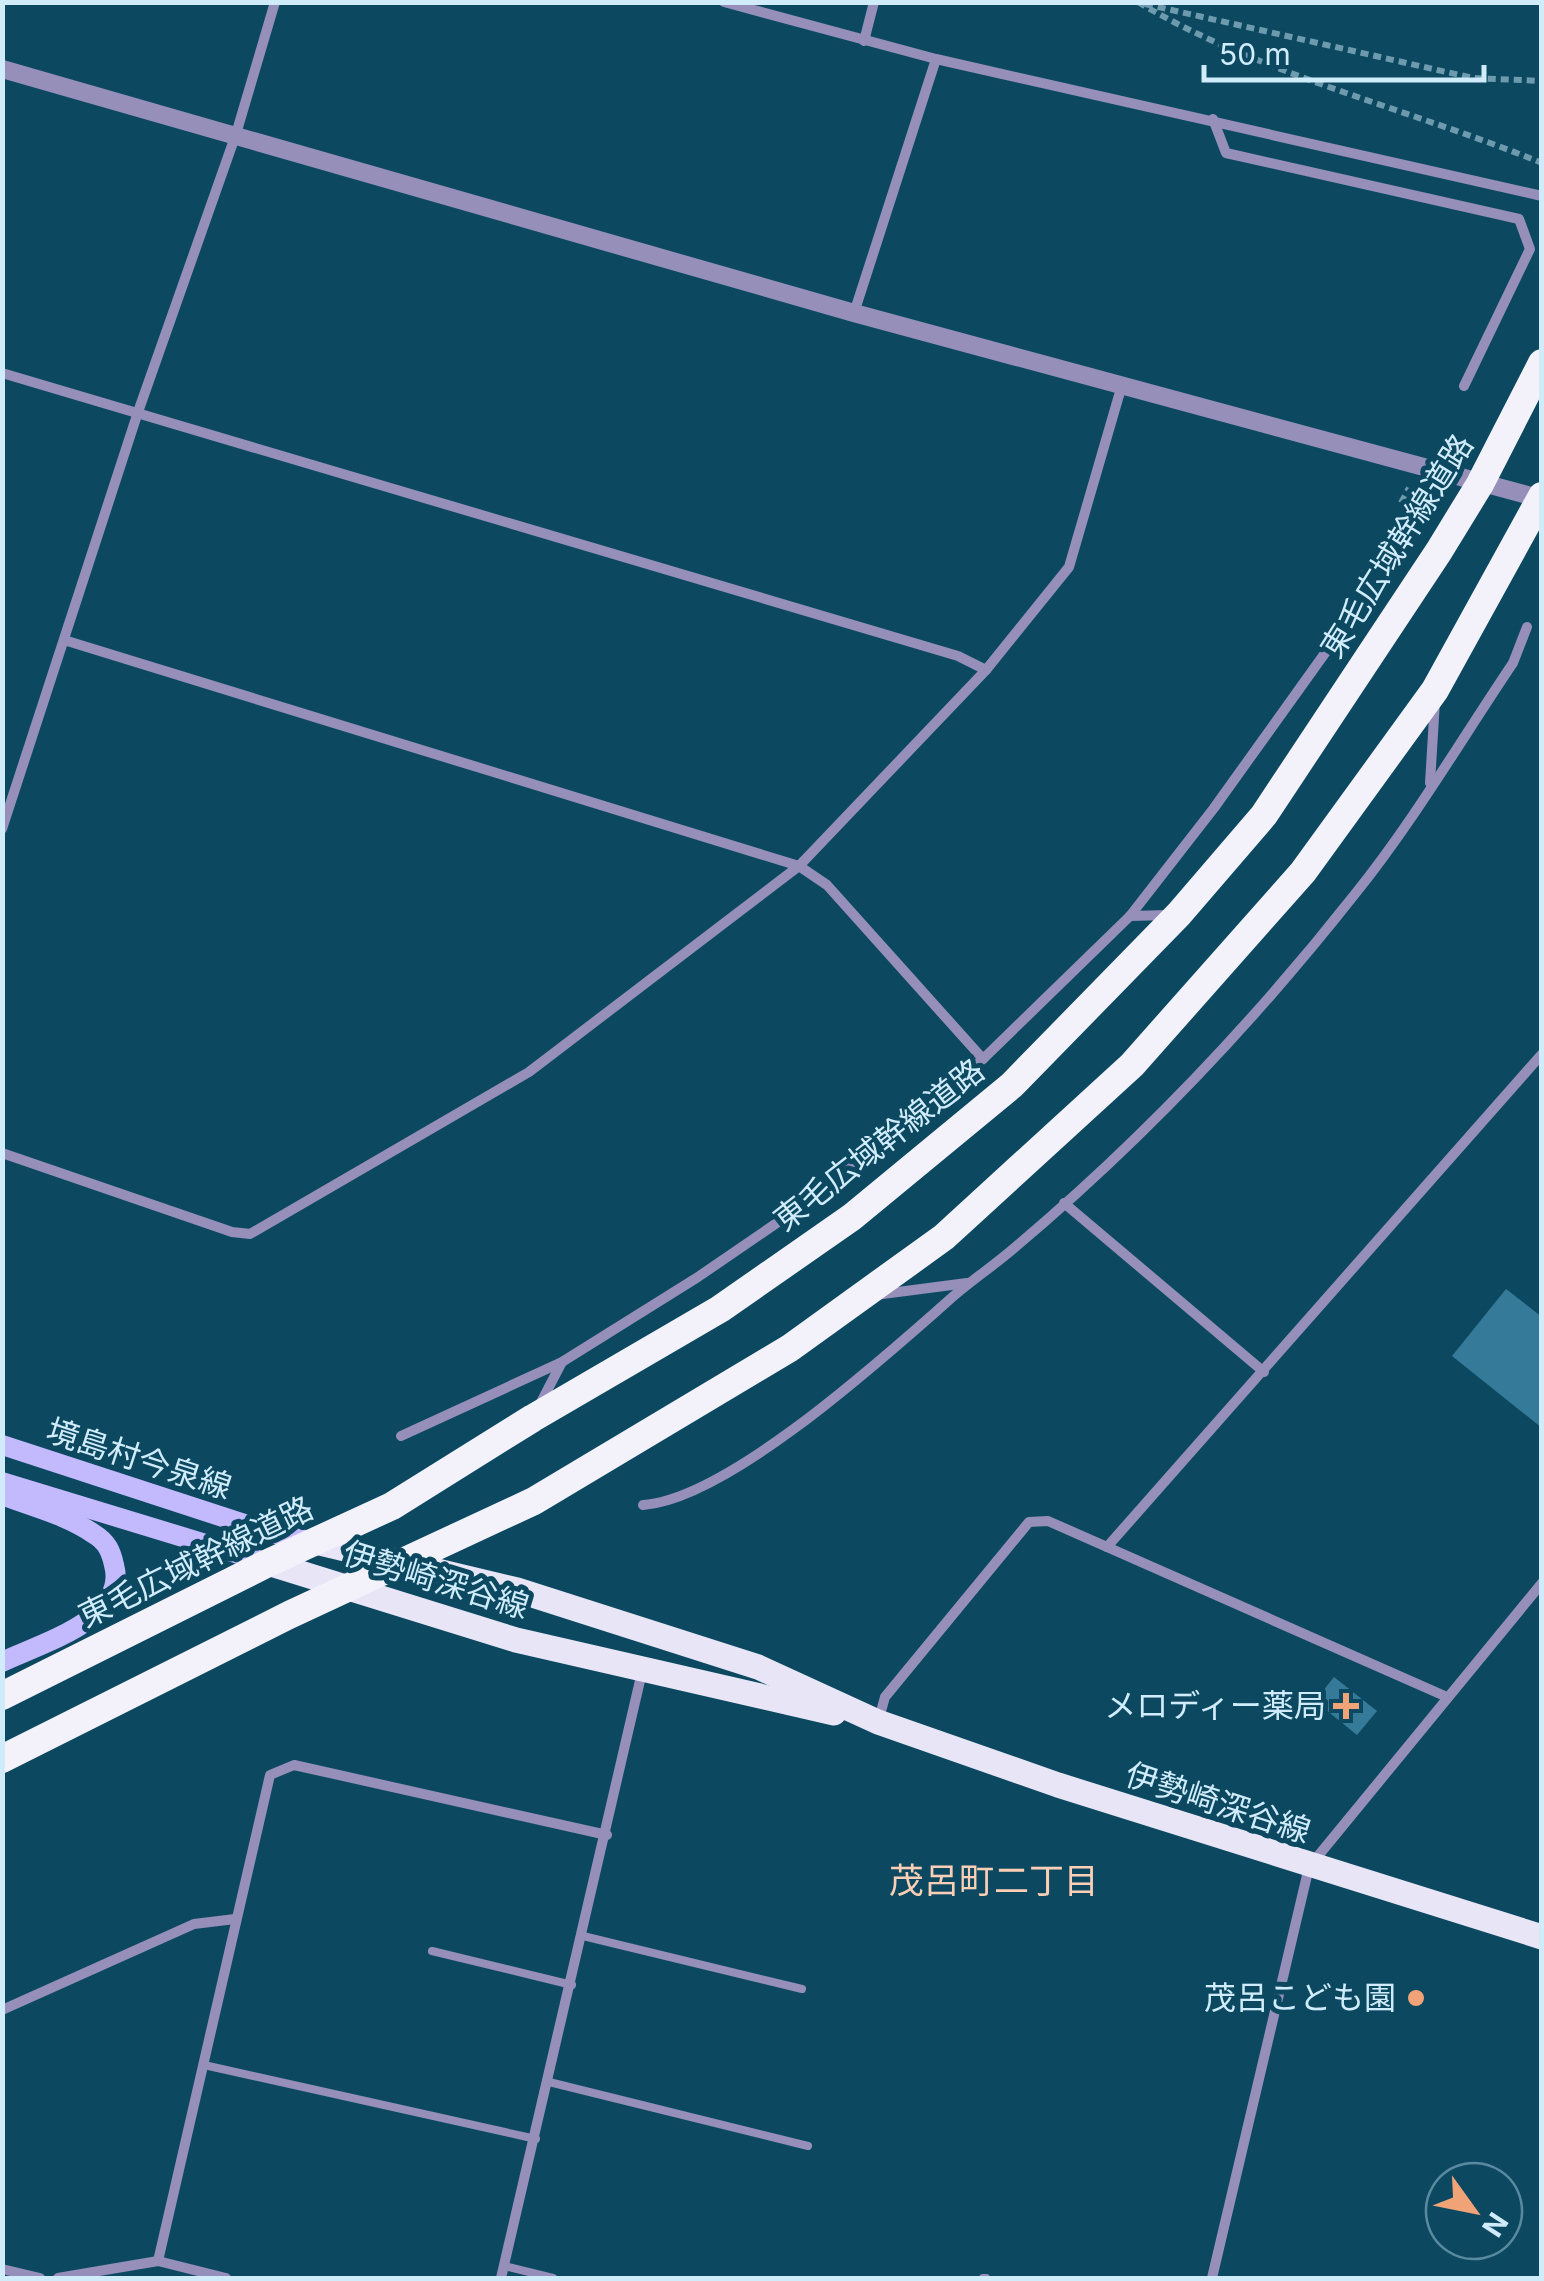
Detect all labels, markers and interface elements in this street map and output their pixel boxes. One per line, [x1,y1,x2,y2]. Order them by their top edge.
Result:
scale bar [1204,20,1484,82]
text: 50 m [1219,36,1291,72]
street label: 東毛広域幹線道路 [1312,427,1481,665]
street label: 東毛広域幹線道路 [766,1050,992,1239]
street label: 境島村今泉線 [42,1410,236,1507]
street label: 東毛広域幹線道路 [72,1488,319,1635]
street label: 伊勢崎深谷線 [339,1533,534,1626]
place label: メロディー薬局 [1104,1686,1326,1725]
marker: メロディー薬局 [1335,1695,1357,1717]
street label: 伊勢崎深谷線 [1121,1754,1315,1851]
district label: 茂呂町二丁目 [889,1859,1099,1901]
place label: 茂呂こども園 [1204,1978,1396,2017]
marker: 茂呂こども園 [1405,1987,1427,2009]
north arrow [1424,2161,1524,2261]
text: N [1475,2206,1515,2243]

